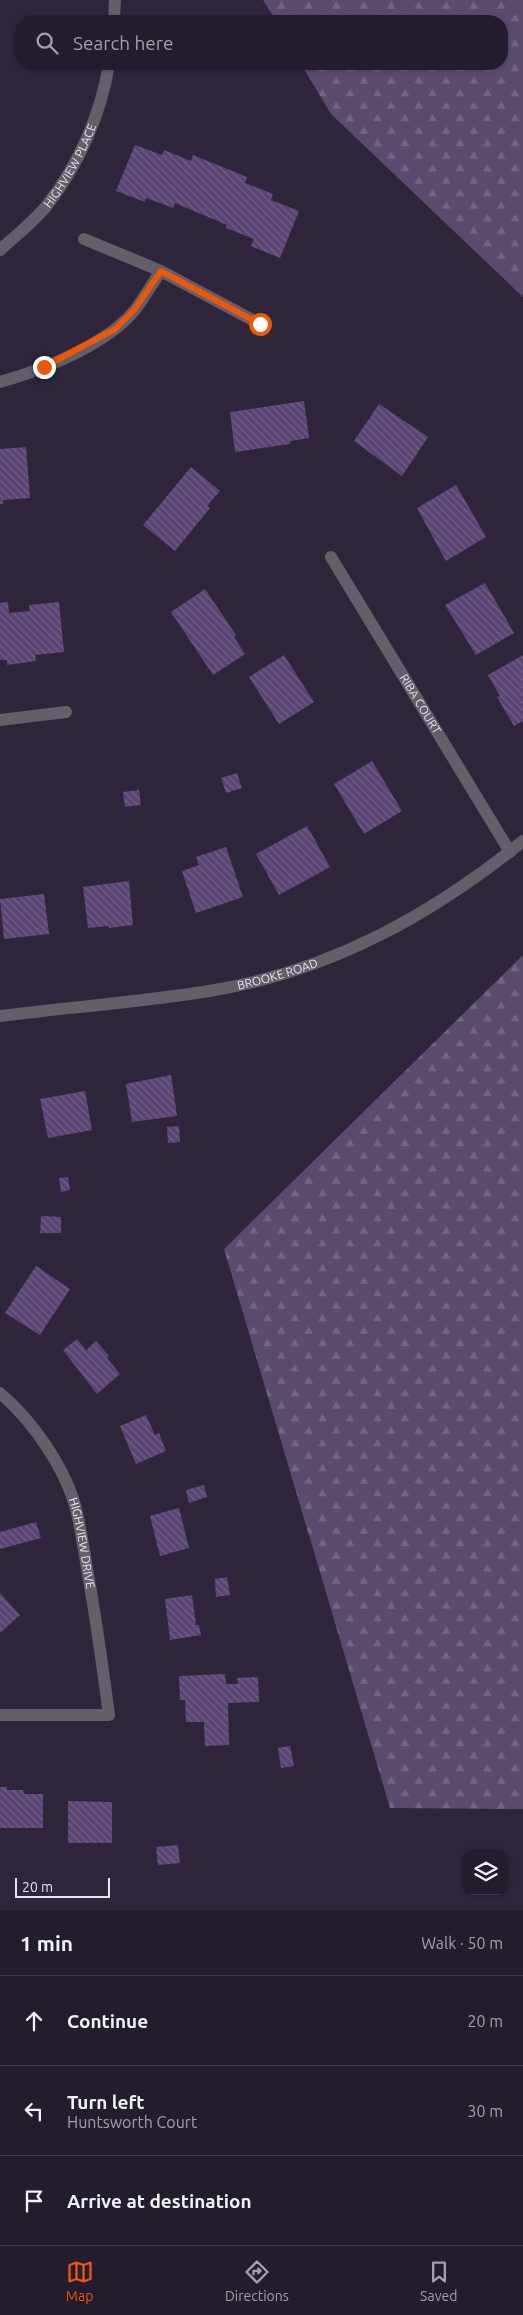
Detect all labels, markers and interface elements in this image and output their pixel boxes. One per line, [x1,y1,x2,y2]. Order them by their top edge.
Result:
search box [15,15,508,70]
icon: search [33,29,61,57]
text: Search here [73,32,173,54]
street label: HIGHVIEW PLACE [41,121,98,210]
route start [249,313,272,336]
route end [33,356,56,379]
street label: RIBA COURT [398,671,444,736]
street label: BROOKE ROAD [236,956,319,992]
street label: HIGHVIEW DRIVE [67,1496,97,1590]
map controls [463,1850,508,1895]
button: layers [463,1850,508,1895]
scale bar [15,1875,110,1898]
text: 20 m [22,1879,53,1895]
text: 1 min [20,1931,73,1955]
text: Walk · 50 m [421,1934,503,1952]
icon: ahead [20,2007,48,2035]
text: Continue [67,2010,148,2032]
text: 20 m [467,2012,503,2030]
text: Turn left [67,2091,145,2113]
icon: left [20,2097,48,2125]
text: 30 m [467,2102,503,2120]
text: Huntsworth Court [67,2113,197,2131]
icon: arrive [20,2187,48,2215]
text: Arrive at destination [67,2190,252,2212]
tab: Map [66,2258,94,2304]
tab: Directions [225,2258,289,2304]
tab: Saved [420,2258,457,2304]

